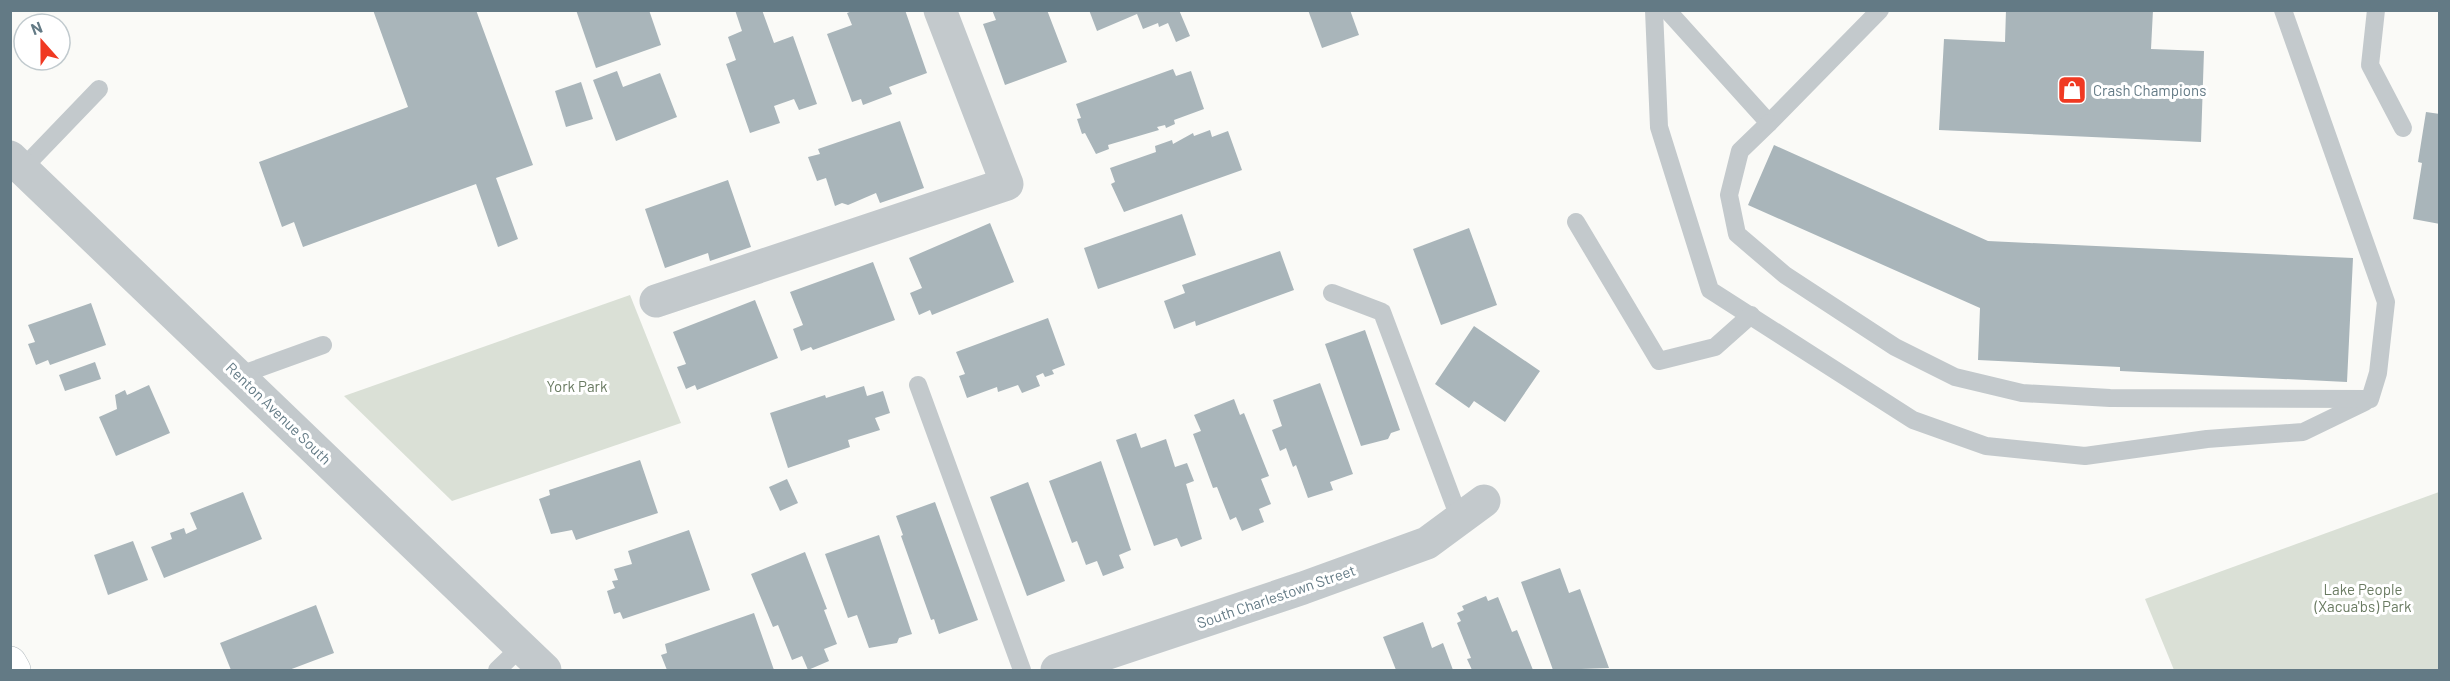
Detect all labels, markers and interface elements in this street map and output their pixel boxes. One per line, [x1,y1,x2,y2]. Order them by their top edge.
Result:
north arrow [12,12,72,72]
text: N [28,17,45,38]
shop icon: Crash Champions [2056,74,2088,106]
place label: Crash Champions [2093,81,2206,99]
street label: Renton Avenue South [223,358,335,468]
park label: York Park [546,377,608,395]
street label: South Charlestown Street [1194,560,1358,632]
park label: Lake People (Xacua'bs) Park [2313,580,2412,615]

